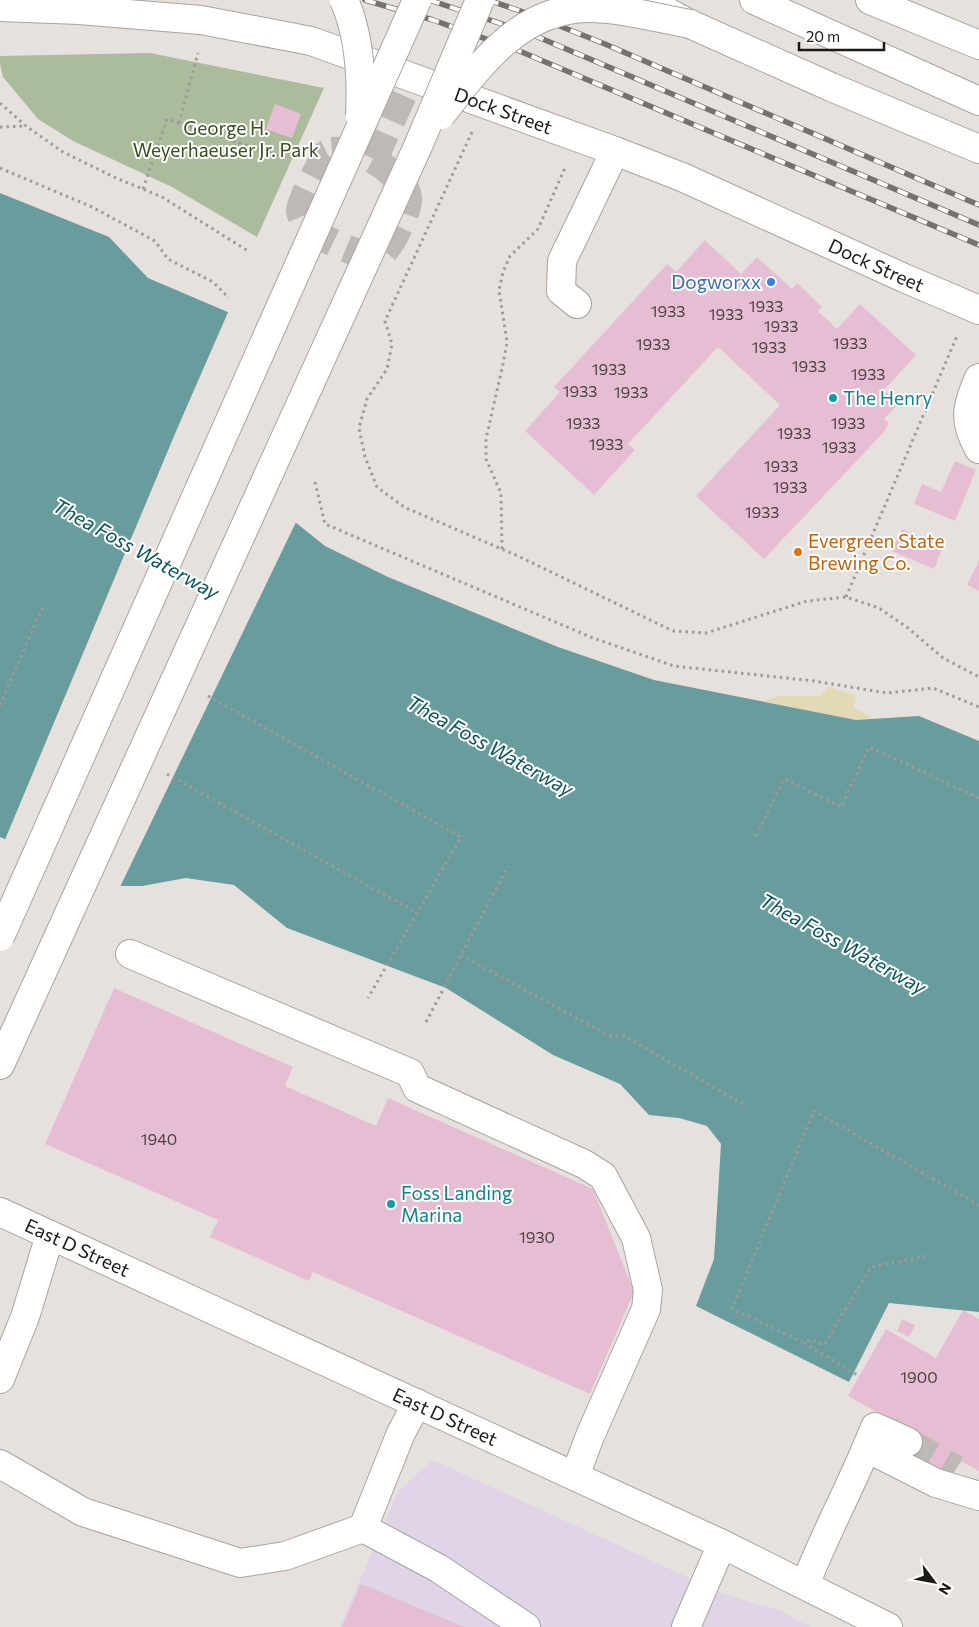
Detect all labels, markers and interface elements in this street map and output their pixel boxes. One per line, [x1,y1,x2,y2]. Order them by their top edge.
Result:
scale bar [799,20,884,52]
text: 20 m [806,27,840,45]
street label: Dock Street [451,82,556,138]
park label: George H. Weyerhaeuser Jr. Park [133,116,319,161]
street label: Dock Street [825,233,928,296]
place label: Dogworxx [671,270,761,293]
marker: Dogworxx [765,276,777,288]
house number: 1933 [749,296,783,315]
house number: 1933 [651,301,685,320]
house number: 1933 [709,304,743,323]
house number: 1933 [764,316,798,335]
house number: 1933 [833,333,867,352]
house number: 1933 [636,334,670,353]
house number: 1933 [752,337,786,356]
house number: 1933 [792,356,826,375]
house number: 1933 [592,359,626,378]
house number: 1933 [851,364,885,383]
house number: 1933 [563,381,597,400]
house number: 1933 [614,382,648,401]
place label: The Henry [843,386,932,409]
marker: The Henry [827,392,839,404]
house number: 1933 [566,413,600,432]
house number: 1933 [831,413,865,432]
house number: 1933 [777,423,811,442]
house number: 1933 [589,434,623,453]
house number: 1933 [822,437,856,456]
house number: 1933 [764,456,798,475]
house number: 1933 [773,477,807,496]
water label: Thea Foss Waterway [49,492,224,604]
house number: 1933 [745,502,779,521]
place label: Evergreen State Brewing Co. [808,529,945,574]
marker: Evergreen State Brewing Co. [792,546,804,558]
water label: Thea Foss Waterway [403,689,578,801]
water label: Thea Foss Waterway [756,887,931,999]
house number: 1940 [141,1129,177,1148]
place label: Foss Landing Marina [401,1181,512,1226]
marker: Foss Landing Marina [385,1198,397,1210]
street label: East D Street [21,1213,134,1281]
house number: 1930 [519,1227,555,1246]
house number: 1900 [900,1367,938,1386]
street label: East D Street [389,1382,502,1450]
north arrow [909,1557,959,1607]
text: N [935,1580,955,1598]

